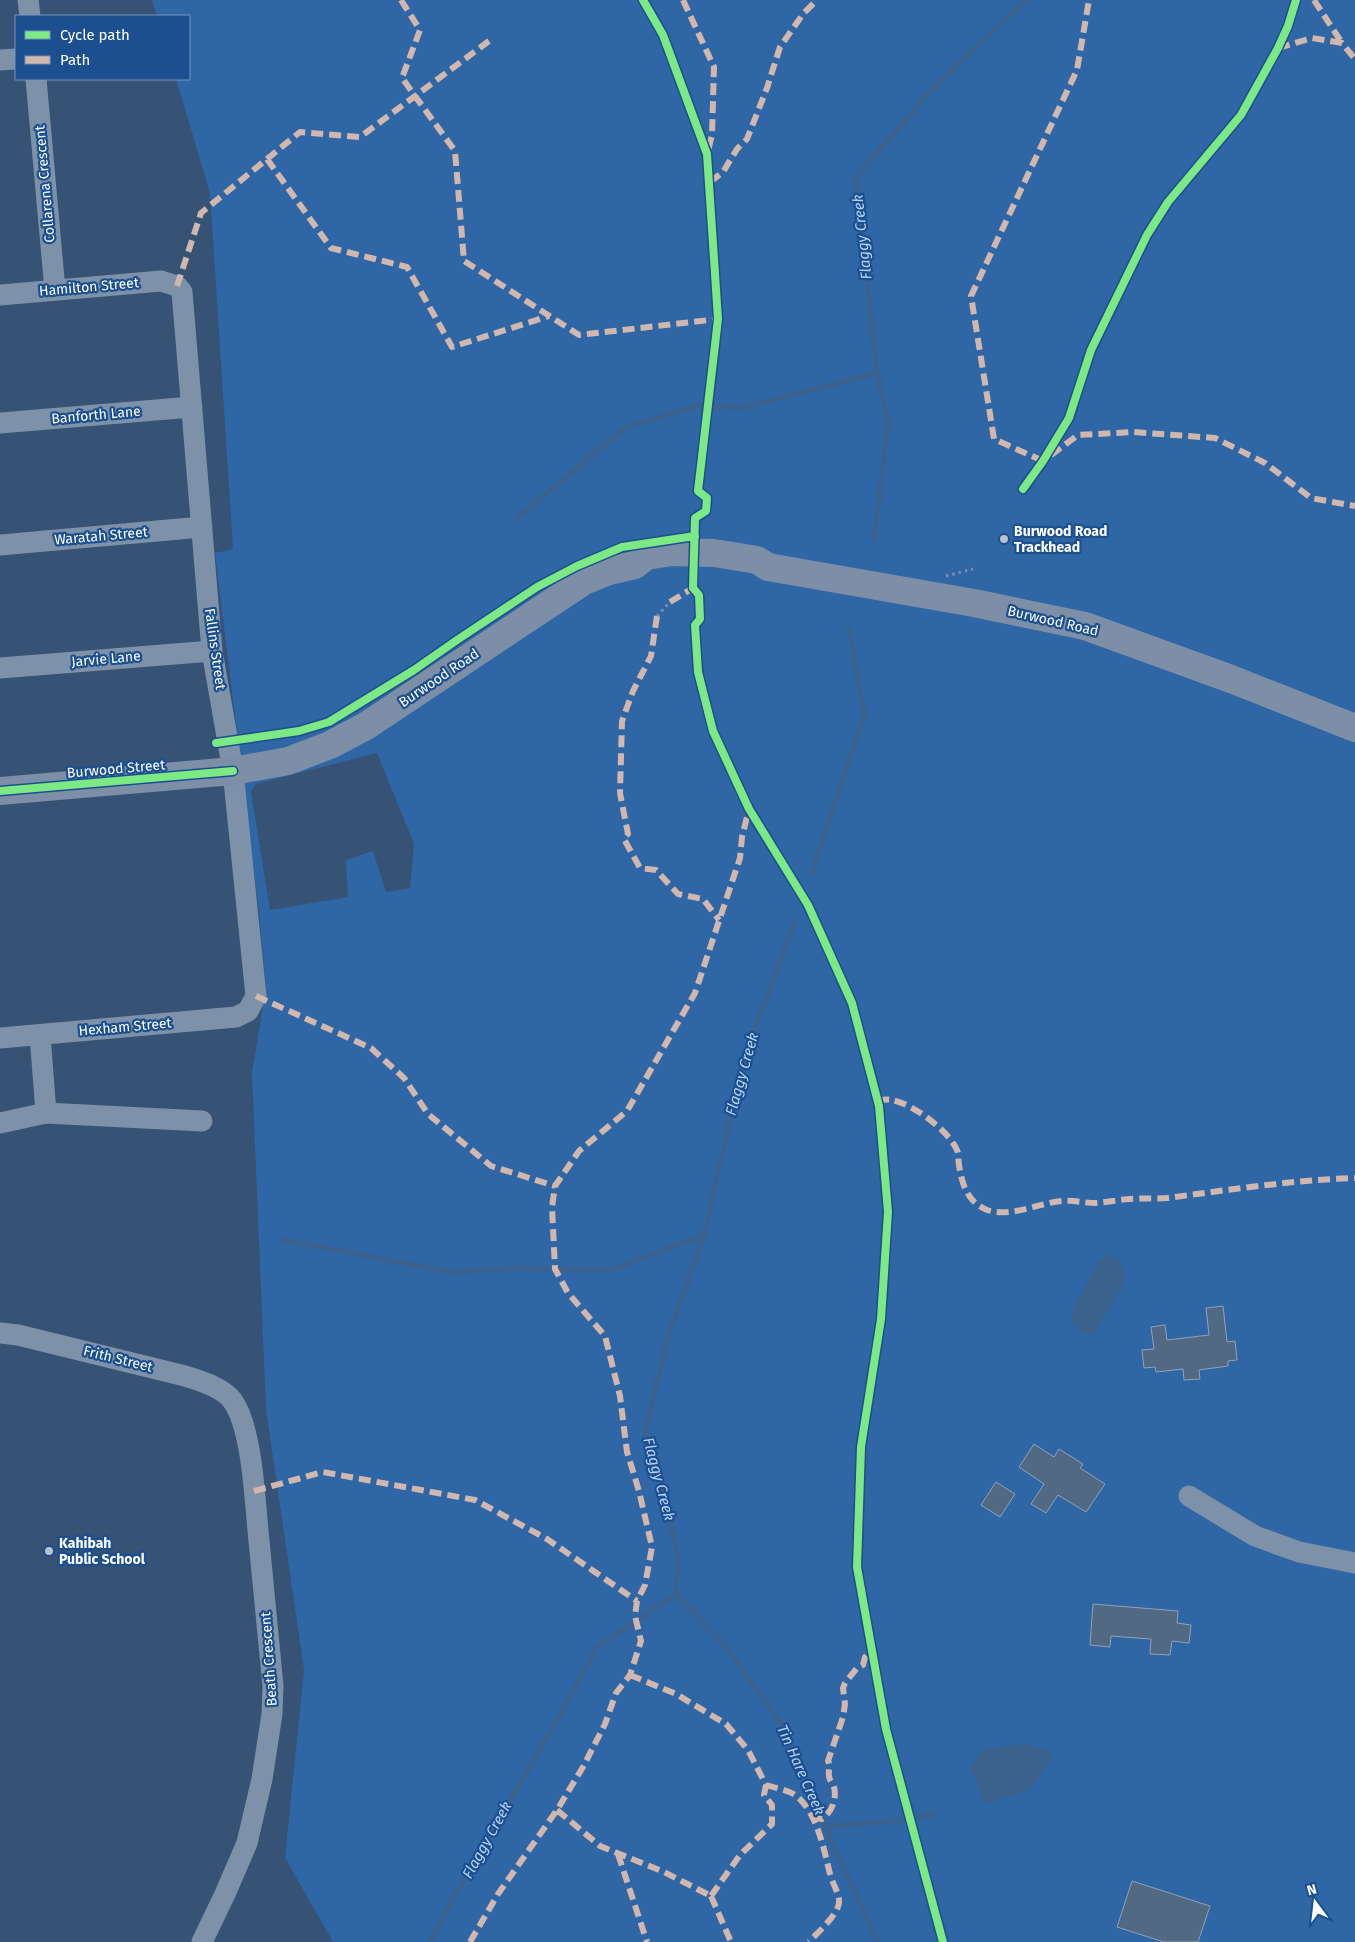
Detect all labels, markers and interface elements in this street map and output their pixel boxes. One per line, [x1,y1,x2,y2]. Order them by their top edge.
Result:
legend [15,15,190,80]
text: Cycle path [60,26,130,44]
text: Path [60,51,90,69]
street label: Collarena Crescent [31,124,59,243]
water label: Flaggy Creek [849,194,875,280]
street label: Hamilton Street [38,274,141,300]
street label: Banforth Lane [51,403,141,427]
street label: Waratah Street [54,523,149,549]
place label: Burwood Road Trackhead [1014,523,1107,556]
marker: Burwood Road Trackhead [998,533,1010,545]
street label: Burwood Road [1006,602,1100,640]
street label: Fallins Street [201,607,229,692]
street label: Burwood Road [396,645,482,711]
street label: Jarvie Lane [71,647,141,671]
street label: Burwood Street [66,756,167,782]
street label: Hexham Street [78,1014,173,1040]
water label: Flaggy Creek [722,1030,762,1118]
street label: Frith Street [82,1342,155,1376]
water label: Flaggy Creek [639,1435,679,1523]
place label: Kahibah Public School [59,1535,146,1568]
marker: Kahibah Public School [43,1545,55,1557]
street label: Beath Crescent [257,1610,281,1707]
water label: Tin Hare Creek [773,1722,829,1818]
water label: Flaggy Creek [458,1798,516,1882]
north arrow [1290,1877,1340,1927]
text: N [1305,1881,1318,1899]

